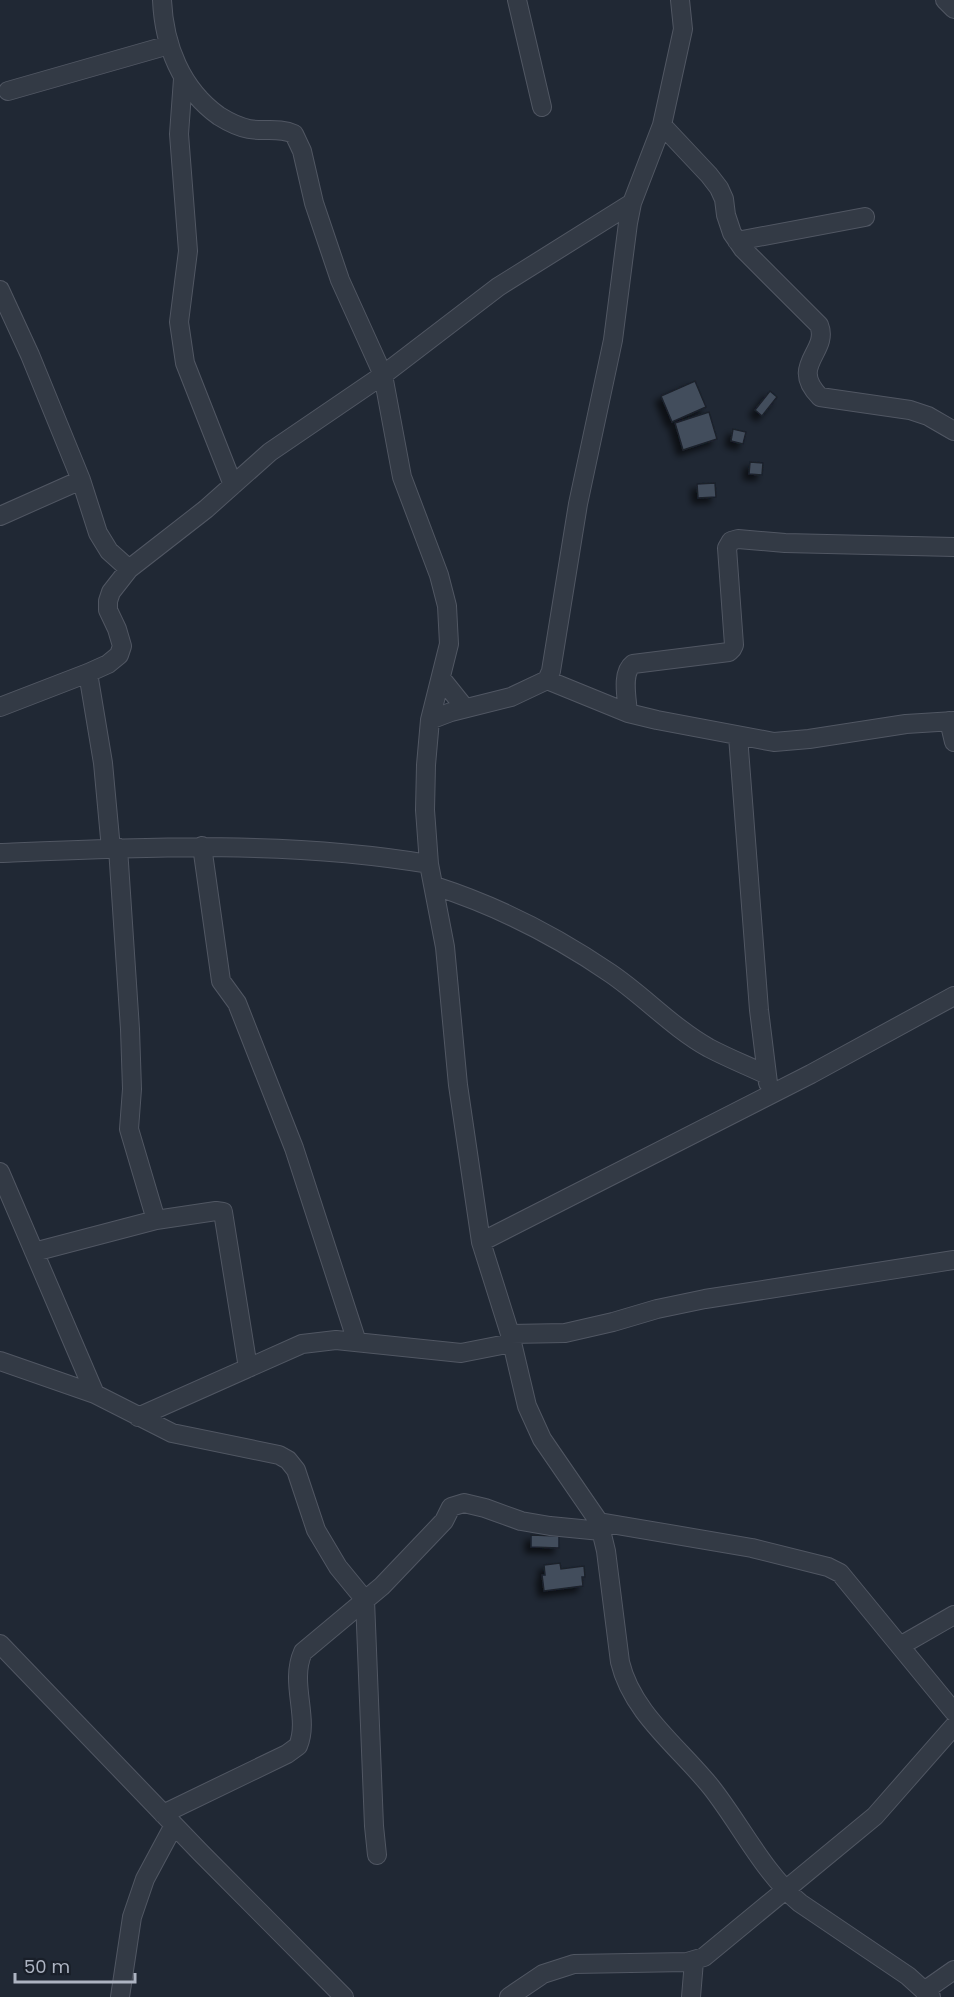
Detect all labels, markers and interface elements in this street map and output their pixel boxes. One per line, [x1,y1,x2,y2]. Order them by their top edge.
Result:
scale bar [15,1946,135,1984]
text: 50 m [24,1954,70,1979]

